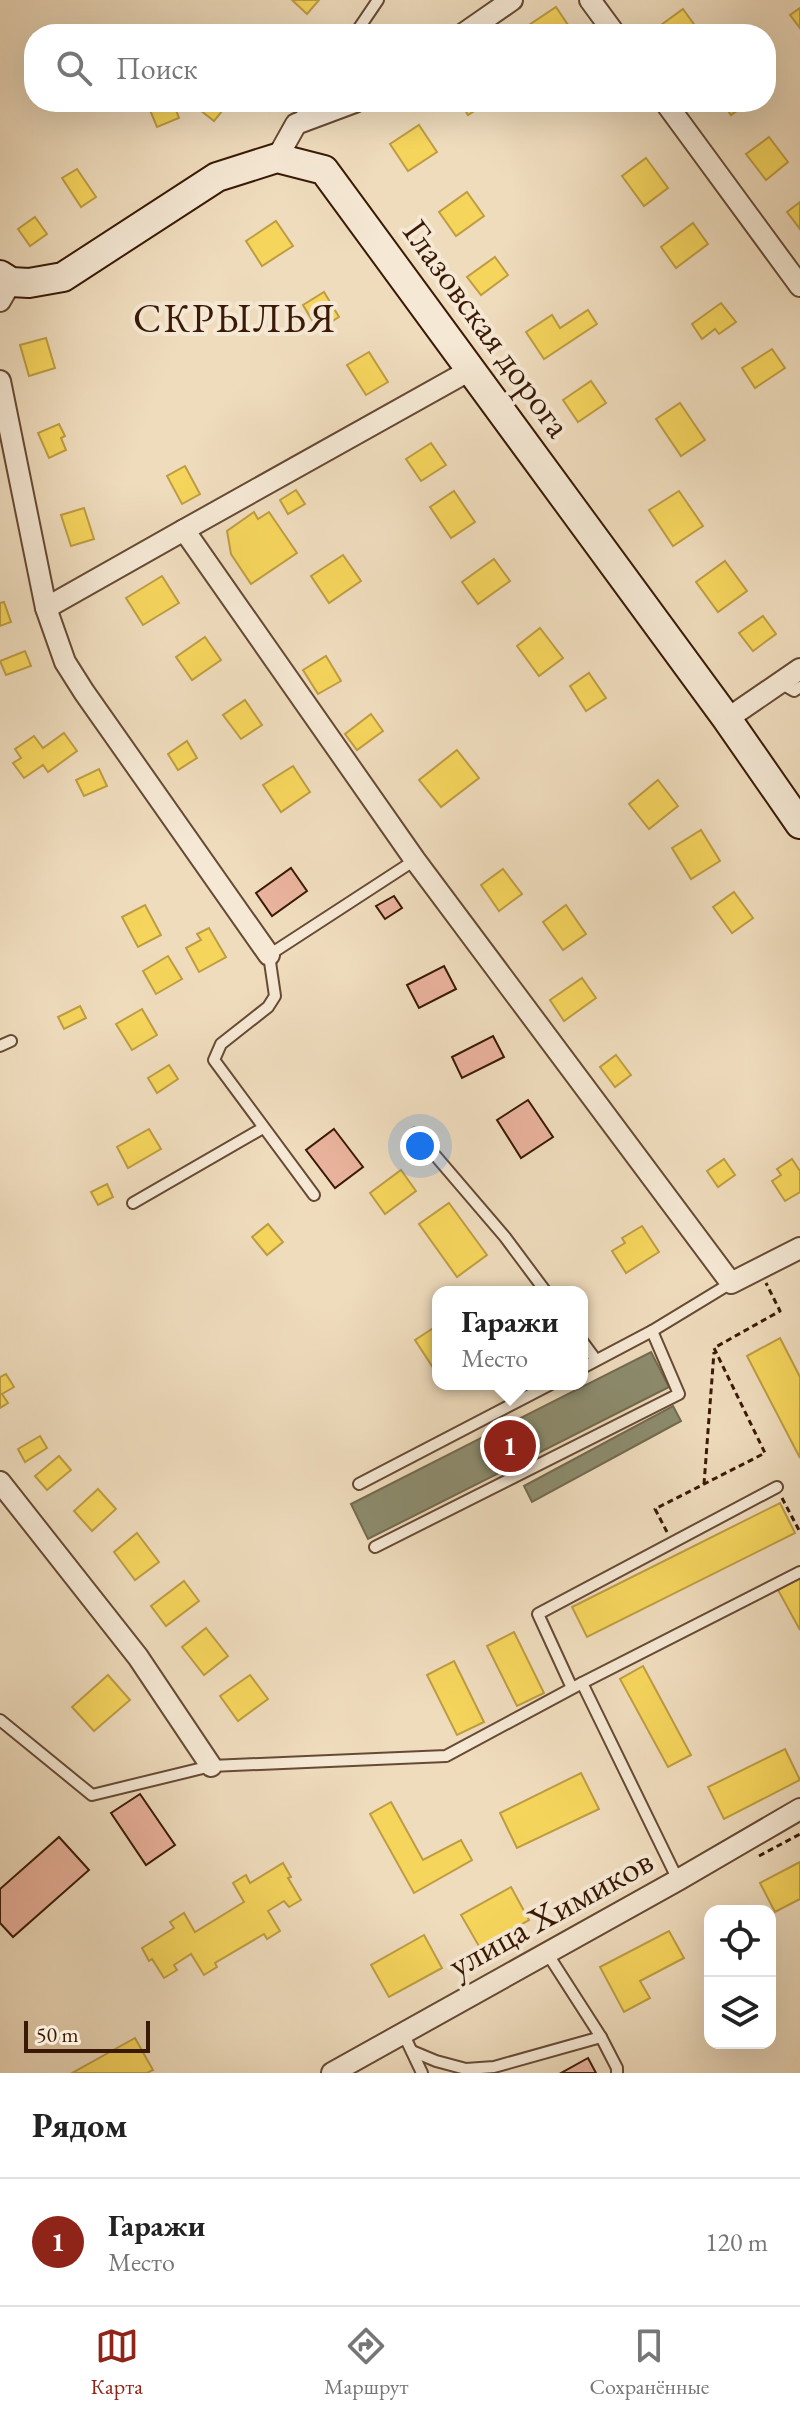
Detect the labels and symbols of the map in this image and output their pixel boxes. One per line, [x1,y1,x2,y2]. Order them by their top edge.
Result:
street label: Глазовская дорога [393,210,583,447]
district label: СКРЫЛЬЯ [133,292,337,344]
your location [400,1126,440,1166]
pin: 1 [484,1416,536,1476]
street label: улица Химиков [440,1837,661,1988]
scale bar [24,2017,150,2053]

